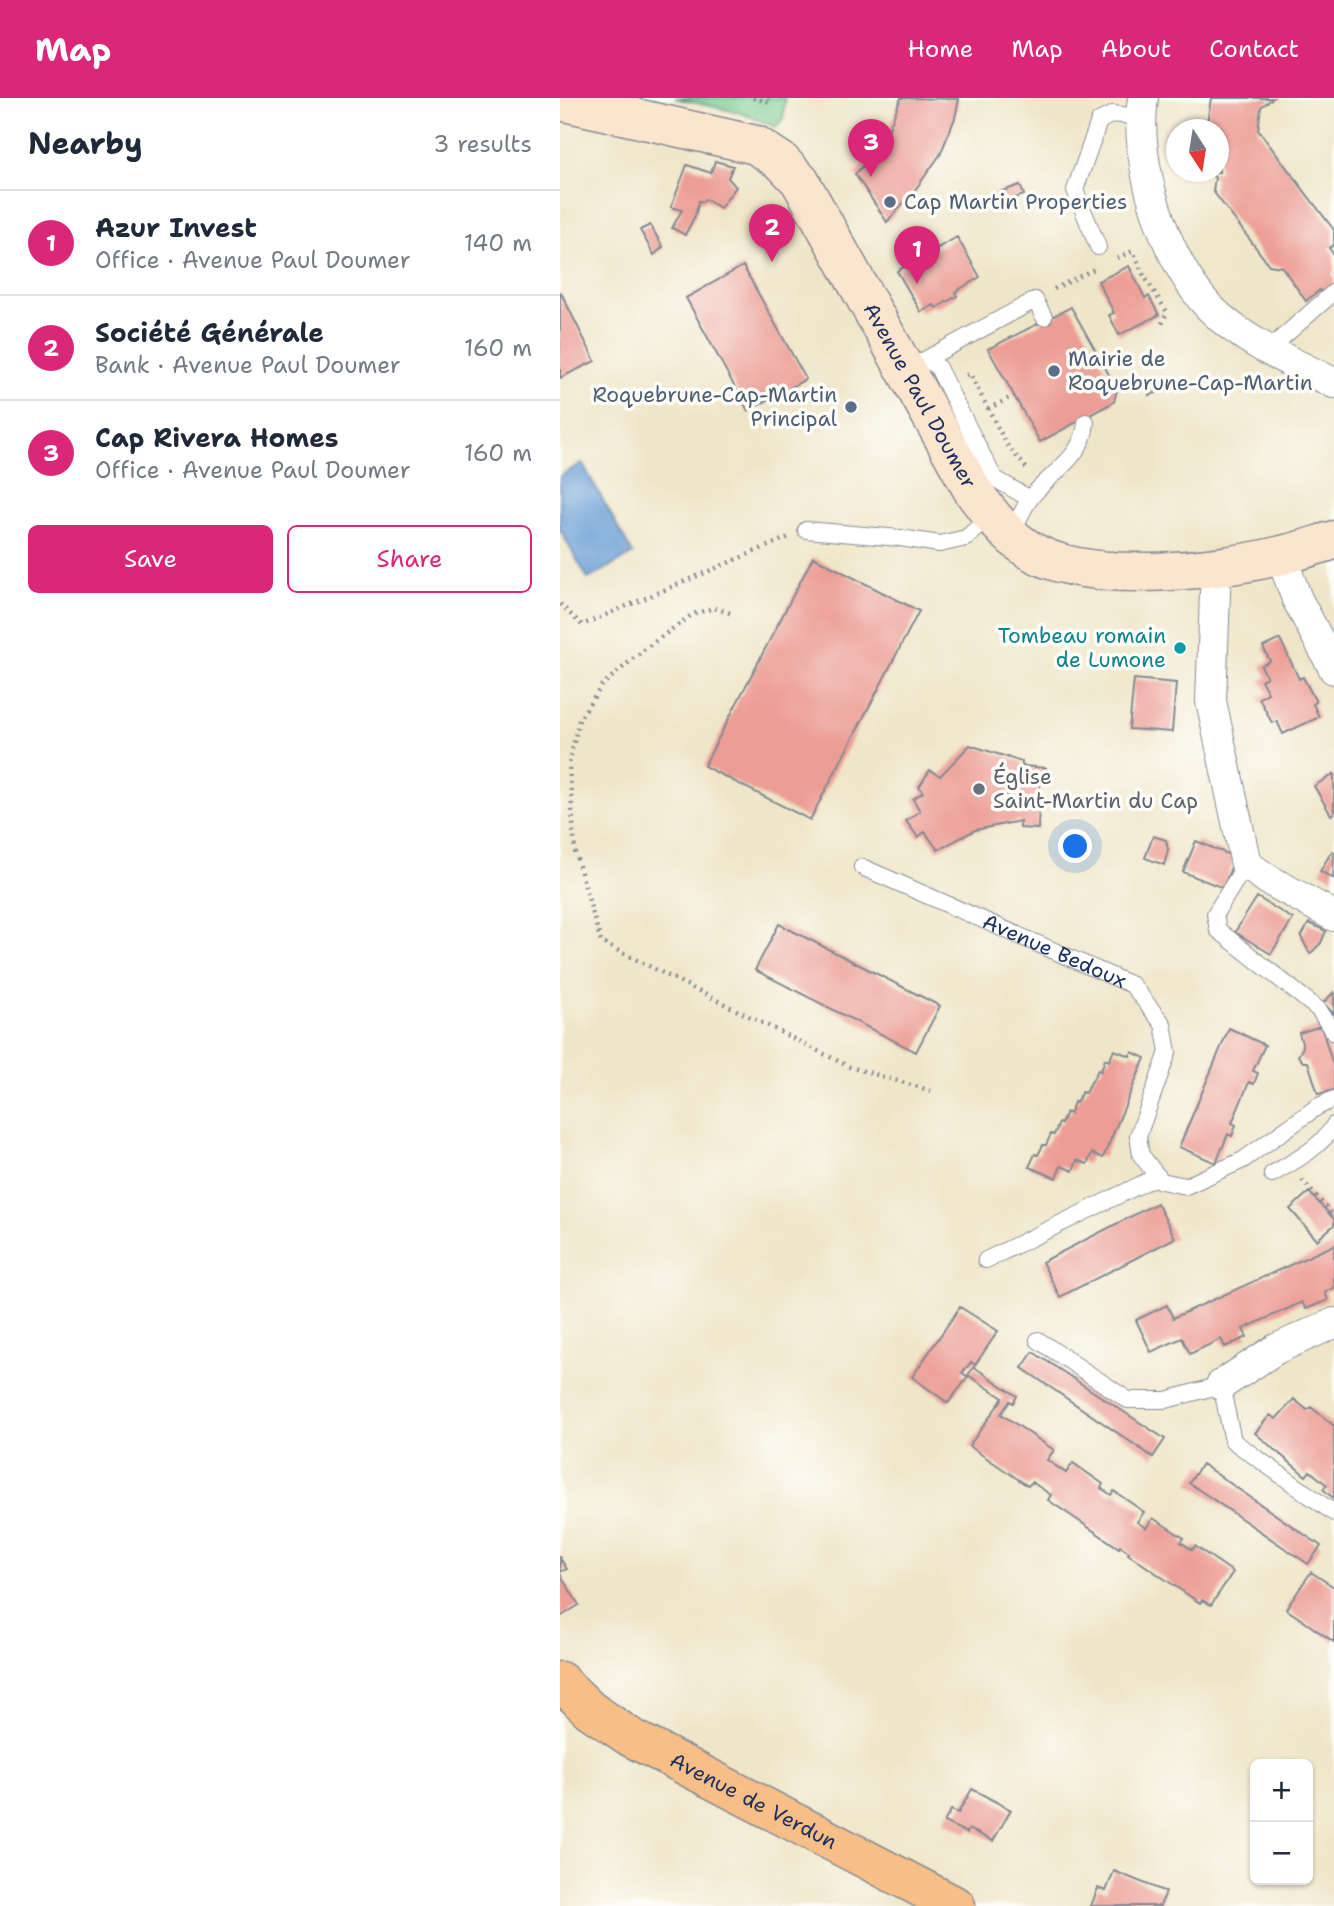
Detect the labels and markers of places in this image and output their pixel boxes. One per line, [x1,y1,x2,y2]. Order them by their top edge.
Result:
pin: 3 [848,119,894,177]
place label: Cap Martin Properties [904,188,1127,216]
marker: Cap Martin Properties [882,194,898,210]
pin: 2 [749,204,795,262]
pin: 1 [894,226,940,284]
place label: Mairie de Roquebrune-Cap-Martin [1068,345,1313,397]
marker: Mairie de Roquebrune-Cap-Martin [1046,363,1062,379]
place label: Roquebrune-Cap-Martin Principal [592,381,838,433]
marker: Roquebrune-Cap-Martin Principal [843,399,859,415]
place label: Tombeau romain de Lumone [998,622,1166,674]
marker: Tombeau romain de Lumone [1172,640,1188,656]
place label: Église Saint-Martin du Cap [993,762,1198,815]
marker: Église Saint-Martin du Cap [971,781,987,797]

